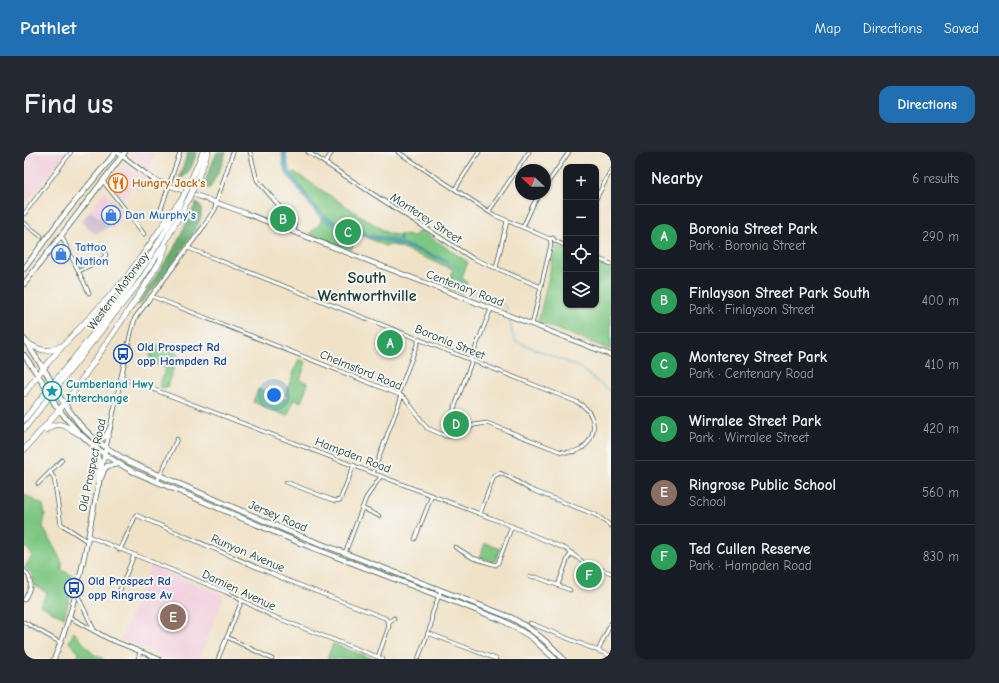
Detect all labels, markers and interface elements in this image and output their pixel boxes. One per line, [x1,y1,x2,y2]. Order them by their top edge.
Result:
text: Pathlet [20,17,76,39]
text: Map [814,20,841,37]
text: Directions [863,20,922,37]
text: Saved [944,20,979,37]
button: Directions [879,86,975,123]
text: Find us [24,88,113,120]
north arrow [515,164,551,200]
map controls [563,164,599,308]
button: + [563,164,599,200]
text: Nearby [651,169,702,188]
text: 6 results [912,171,959,186]
restaurant icon: Hungry Jack's [107,172,129,194]
place label: Hungry Jack's [132,176,205,190]
street label: Monterey Street [388,190,465,247]
button: − [563,200,599,236]
shop icon: Dan Murphy's [100,204,122,226]
pin: B [270,204,296,234]
place label: Dan Murphy's [125,208,196,222]
pin: C [335,217,361,247]
text: Boronia Street Park [689,220,817,238]
text: A [660,229,668,244]
text: 290 m [922,229,959,244]
button: locate [563,236,599,272]
text: Park · Boronia Street [689,238,805,253]
place label: Tattoo Nation [75,240,109,268]
shop icon: Tattoo Nation [50,243,72,265]
street label: Western Motorway [84,249,152,333]
street label: Centenary Road [424,267,506,309]
district label: South Wentworthville [318,269,417,305]
button: layers [563,272,599,308]
text: Finlayson Street Park South [689,284,870,302]
text: B [660,293,668,308]
text: 400 m [922,293,959,308]
text: Park · Finlayson Street [689,302,814,317]
street label: Boronia Street [413,322,488,363]
pin: A [377,328,403,358]
place label: Old Prospect Rd opp Hampden Rd [137,340,227,368]
bus stop icon: Old Prospect Rd opp Hampden Rd [112,343,134,365]
street label: Chelmsford Road [318,347,404,393]
text: Monterey Street Park [689,348,827,366]
text: C [660,357,668,372]
text: 410 m [925,357,959,372]
text: Park · Centenary Road [689,366,814,381]
place label: Cumberland Hwy Interchange [66,377,154,405]
place icon: Cumberland Hwy Interchange [41,380,63,402]
your location [264,385,284,405]
pin: D [443,409,469,439]
text: Wirralee Street Park [689,412,821,430]
street label: Old Prospect Road [75,417,109,513]
text: D [660,421,668,436]
text: 420 m [923,421,959,436]
text: Park · Wirralee Street [689,430,809,445]
street label: Hampden Road [313,434,393,476]
text: Ringrose Public School [689,476,836,494]
text: E [660,485,668,500]
text: 560 m [922,485,959,500]
text: School [689,494,726,509]
street label: Jersey Road [246,497,310,535]
street label: Runyon Avenue [209,531,287,575]
text: Ted Cullen Reserve [689,540,810,558]
text: F [660,549,668,564]
text: 830 m [923,549,959,564]
text: Park · Hampden Road [689,558,812,573]
pin: F [576,560,602,590]
street label: Damien Avenue [200,567,278,613]
place label: Old Prospect Rd opp Ringrose Av [88,574,173,602]
bus stop icon: Old Prospect Rd opp Ringrose Av [63,577,85,599]
pin: E [160,602,186,632]

